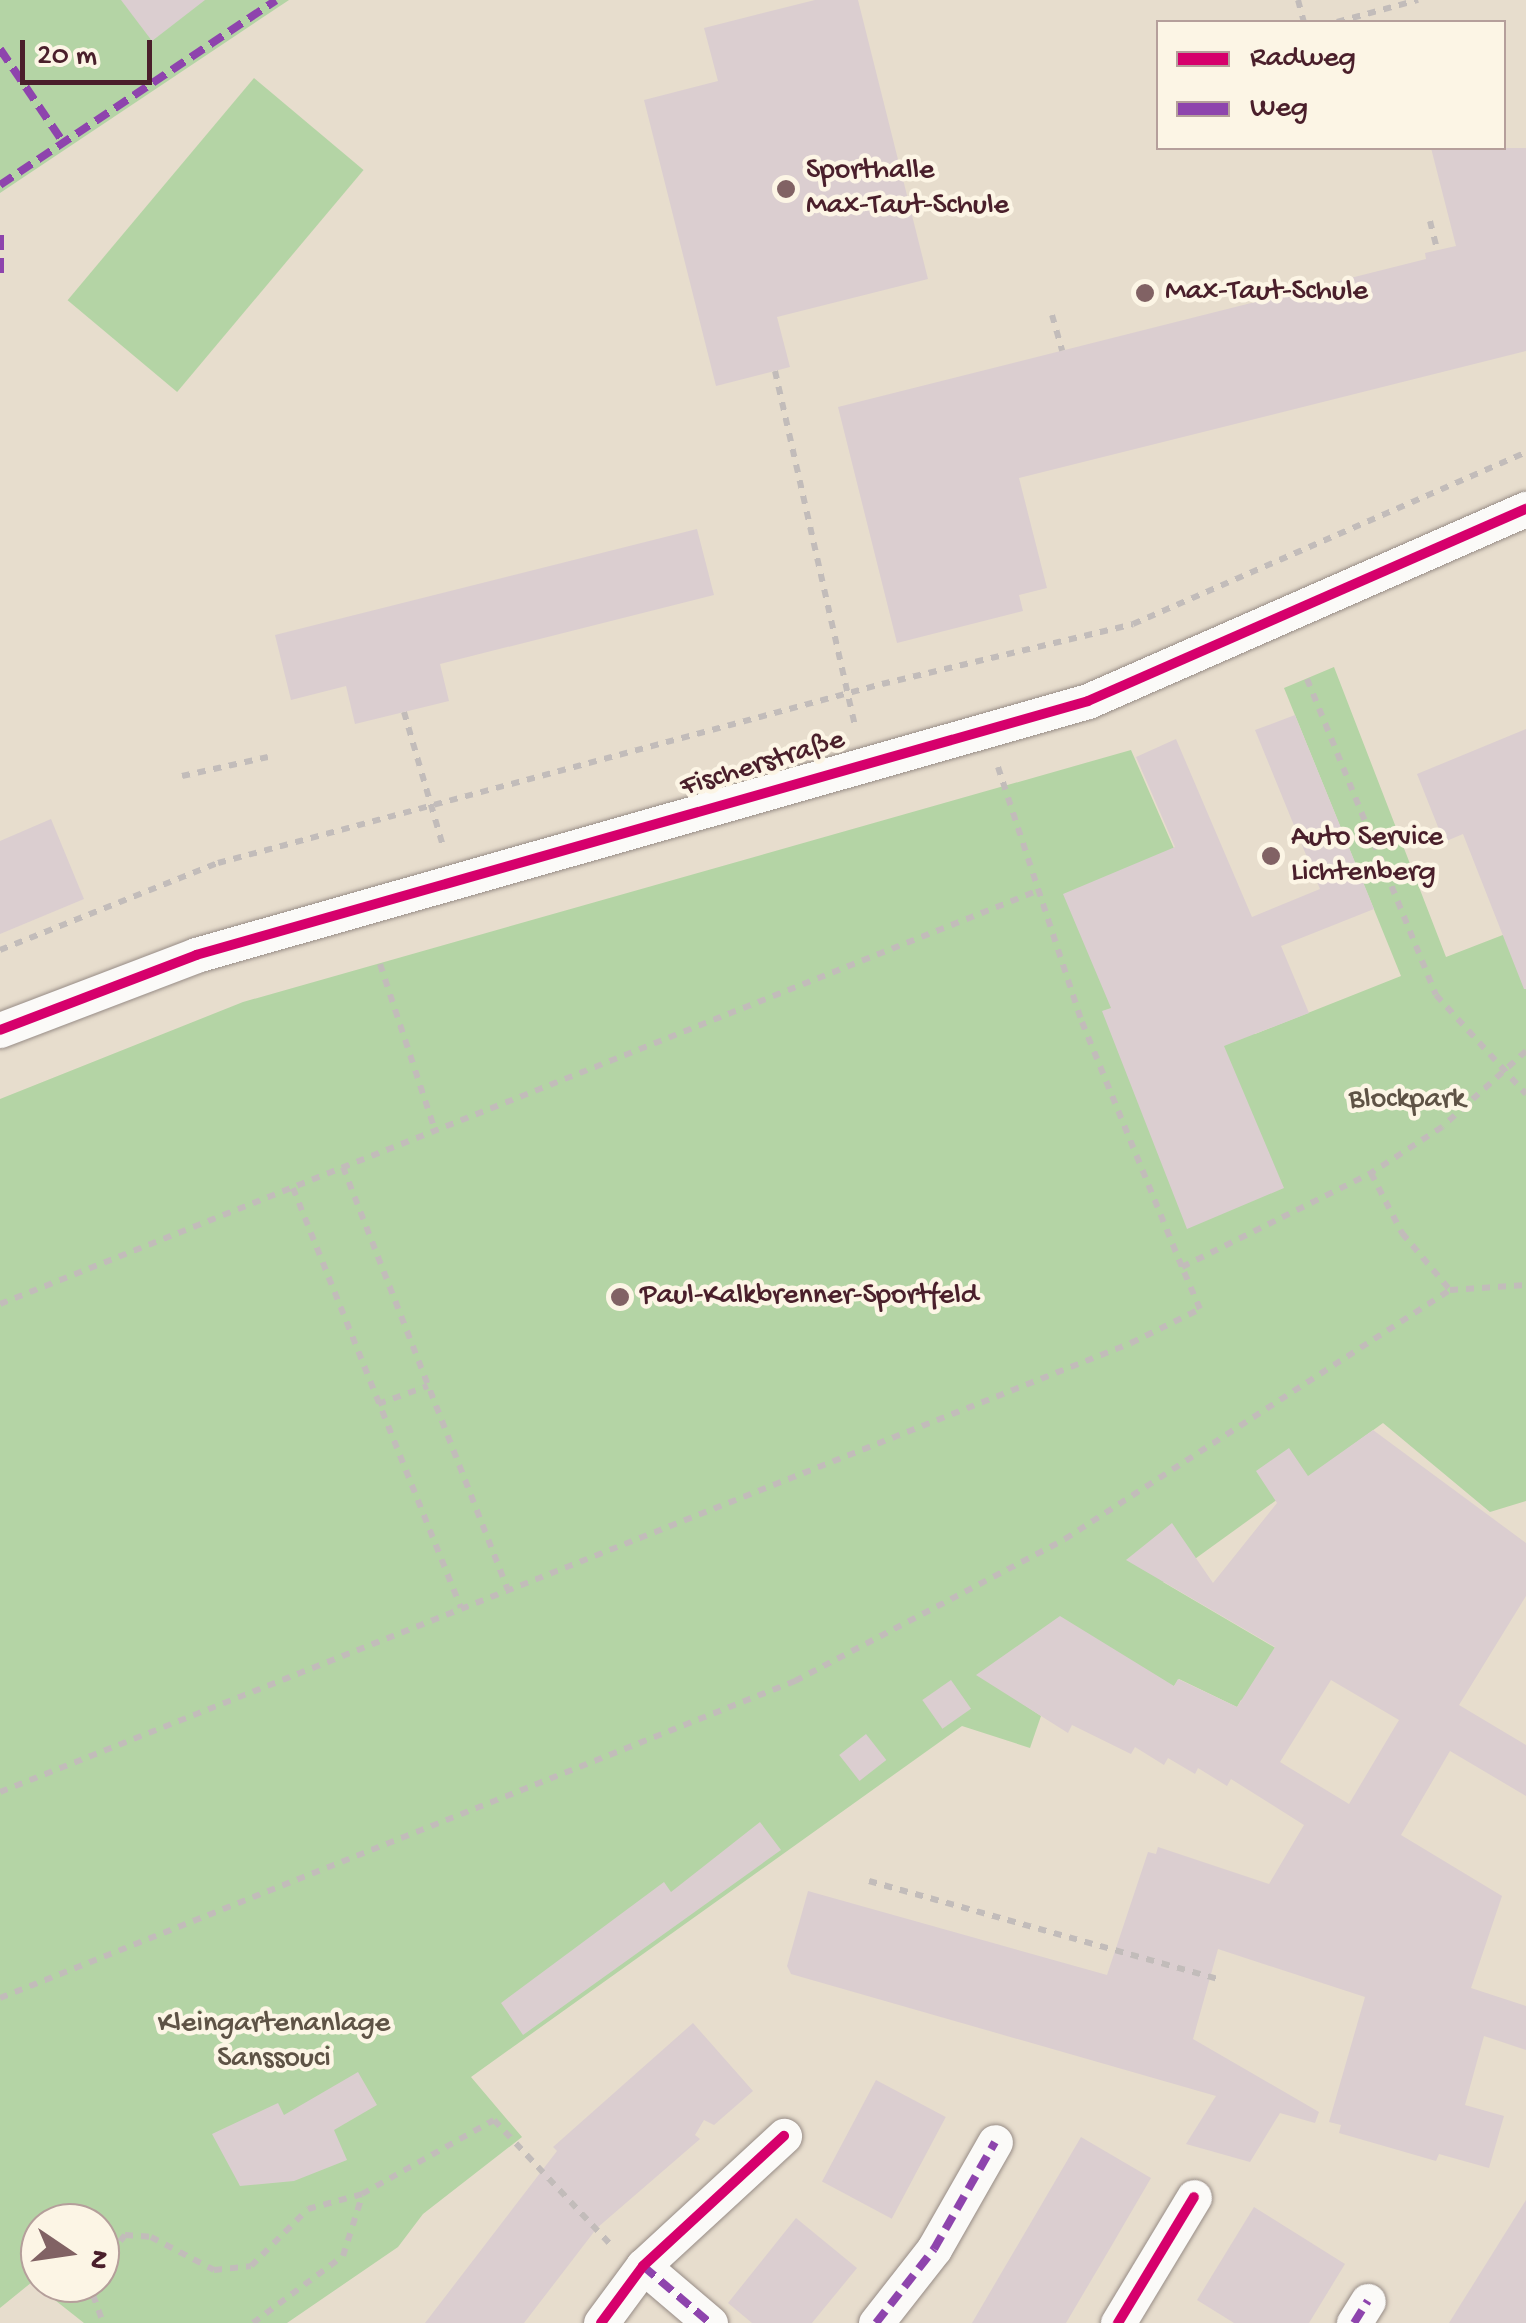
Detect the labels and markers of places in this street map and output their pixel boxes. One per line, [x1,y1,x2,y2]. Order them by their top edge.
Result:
place label: Sporthalle Max-Taut-Schule [806,154,1009,224]
marker: Sporthalle Max-Taut-Schule [775,178,797,200]
place label: Max-Taut-Schule [1165,275,1368,311]
marker: Max-Taut-Schule [1134,282,1156,304]
place label: Auto Service Lichtenberg [1291,821,1443,892]
marker: Auto Service Lichtenberg [1260,845,1282,867]
place label: Paul-Kalkbrenner-Sportfeld [640,1279,978,1315]
marker: Paul-Kalkbrenner-Sportfeld [609,1286,631,1308]

